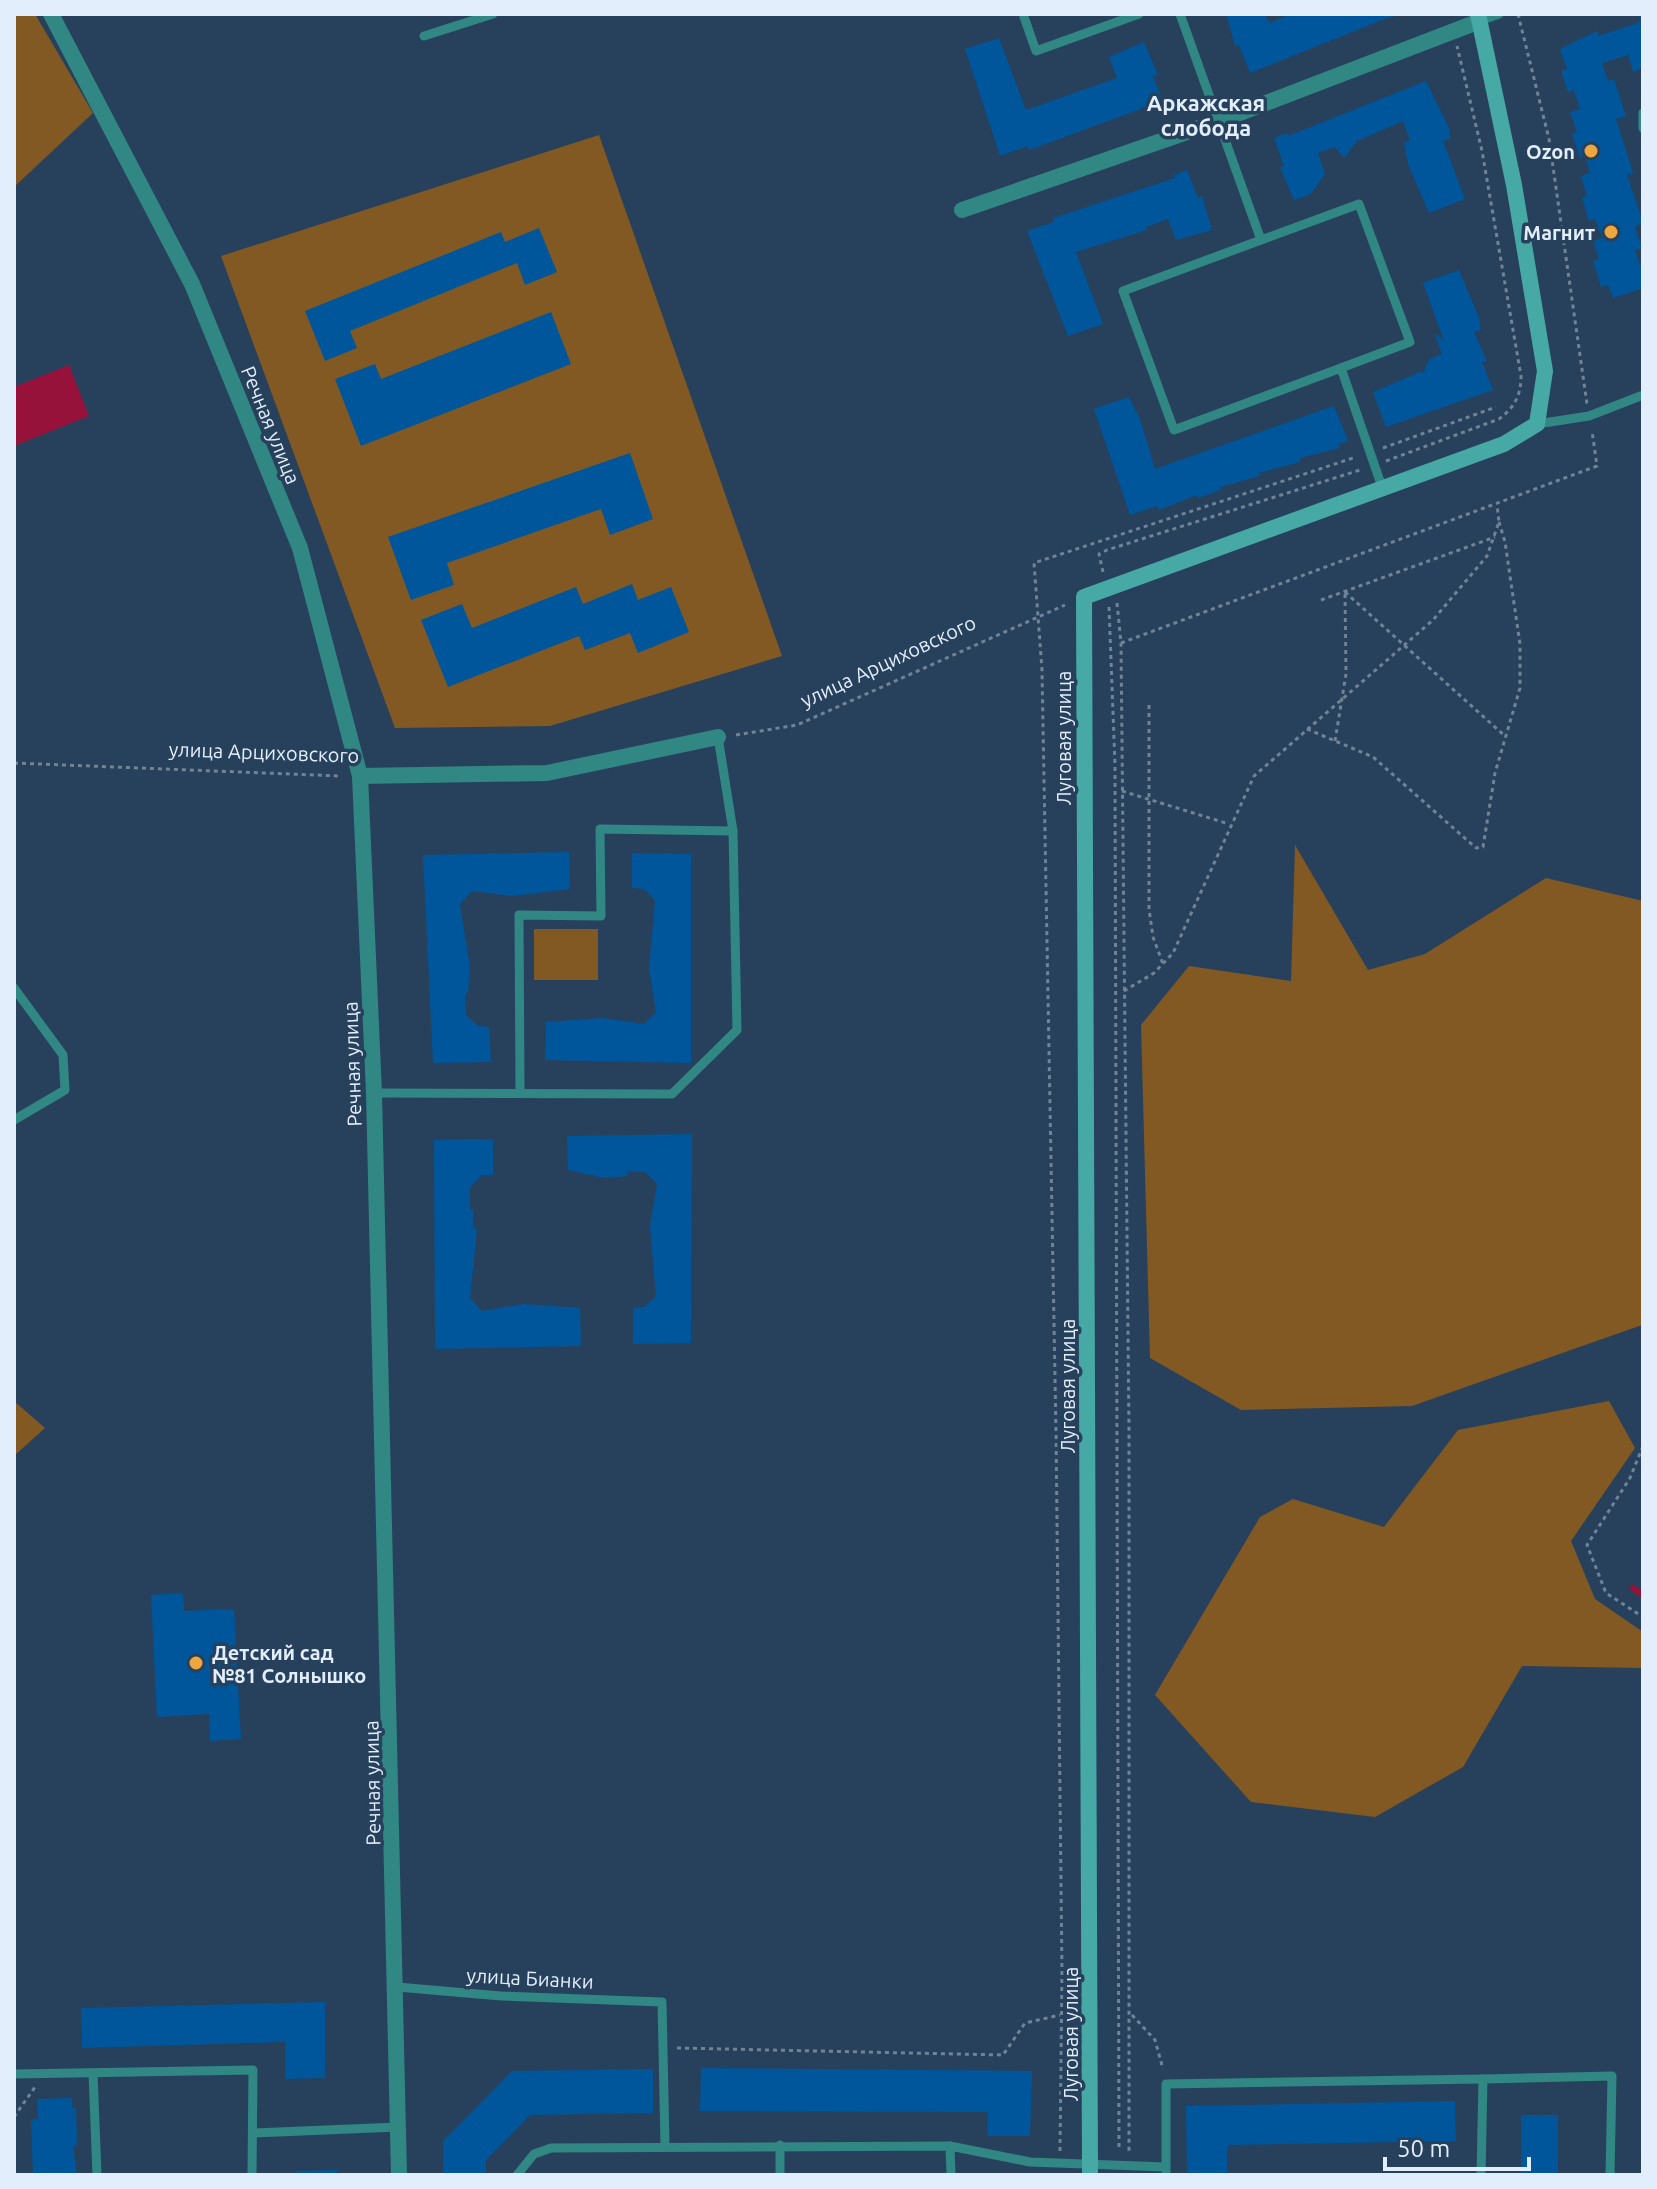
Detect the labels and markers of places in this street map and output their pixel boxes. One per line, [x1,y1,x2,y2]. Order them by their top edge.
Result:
place label: Ozon [1526,140,1575,163]
marker: Ozon [1582,142,1600,160]
place label: Магнит [1523,221,1595,244]
marker: Магнит [1602,223,1620,241]
place label: Детский сад №81 Солнышко [212,1641,366,1687]
marker: Детский сад №81 Солнышко [187,1654,205,1672]

